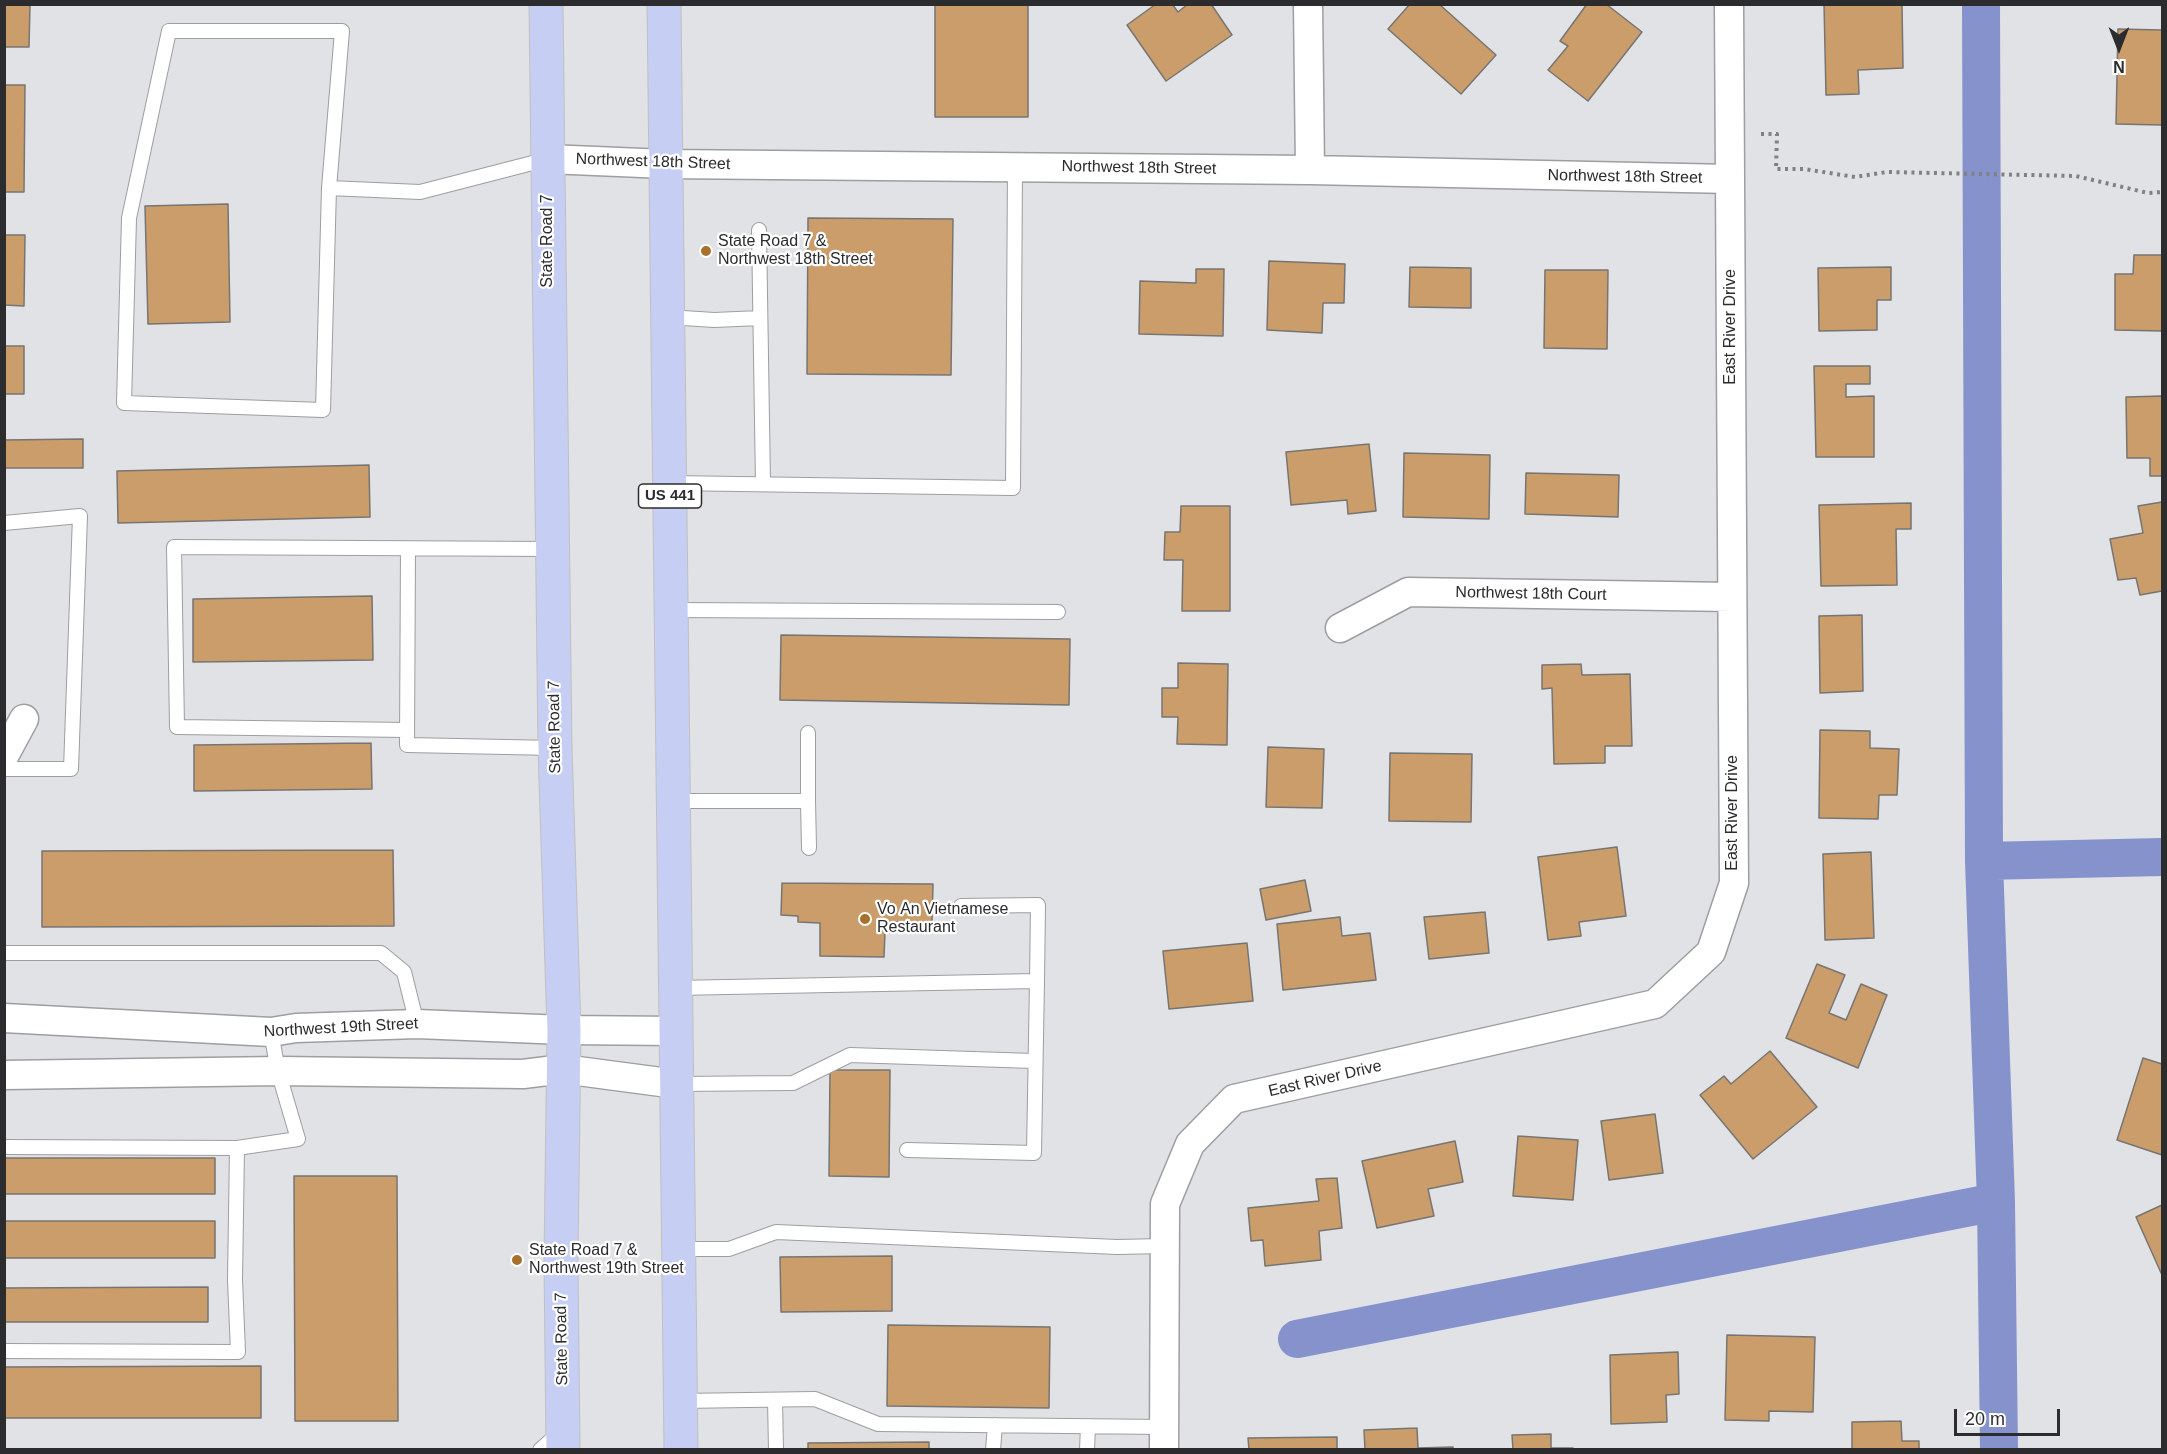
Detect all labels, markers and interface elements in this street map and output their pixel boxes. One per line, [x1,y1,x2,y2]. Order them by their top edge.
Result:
north arrow [2089,18,2149,78]
text: N [2113,58,2125,75]
street label: Northwest 18th Street [575,150,731,174]
street label: Northwest 18th Street [1061,157,1217,179]
street label: Northwest 18th Street [1547,166,1703,188]
street label: State Road 7 [538,194,558,288]
place label: State Road 7 & Northwest 18th Street [718,232,873,270]
marker: State Road 7 & Northwest 18th Street [699,244,713,258]
street label: East River Drive [1721,269,1741,385]
road number: US 441 [638,484,702,508]
street label: Northwest 18th Court [1455,583,1607,605]
street label: State Road 7 [545,680,565,774]
street label: East River Drive [1723,755,1743,871]
place label: Vo An Vietnamese Restaurant [877,900,1008,938]
marker: Vo An Vietnamese Restaurant [858,912,872,926]
street label: Northwest 19th Street [263,1014,419,1042]
street label: East River Drive [1267,1057,1383,1101]
place label: State Road 7 & Northwest 19th Street [529,1241,684,1279]
marker: State Road 7 & Northwest 19th Street [510,1253,524,1267]
street label: State Road 7 [552,1292,572,1386]
scale bar [1957,1397,2064,1435]
text: 20 m [1965,1409,2005,1429]

